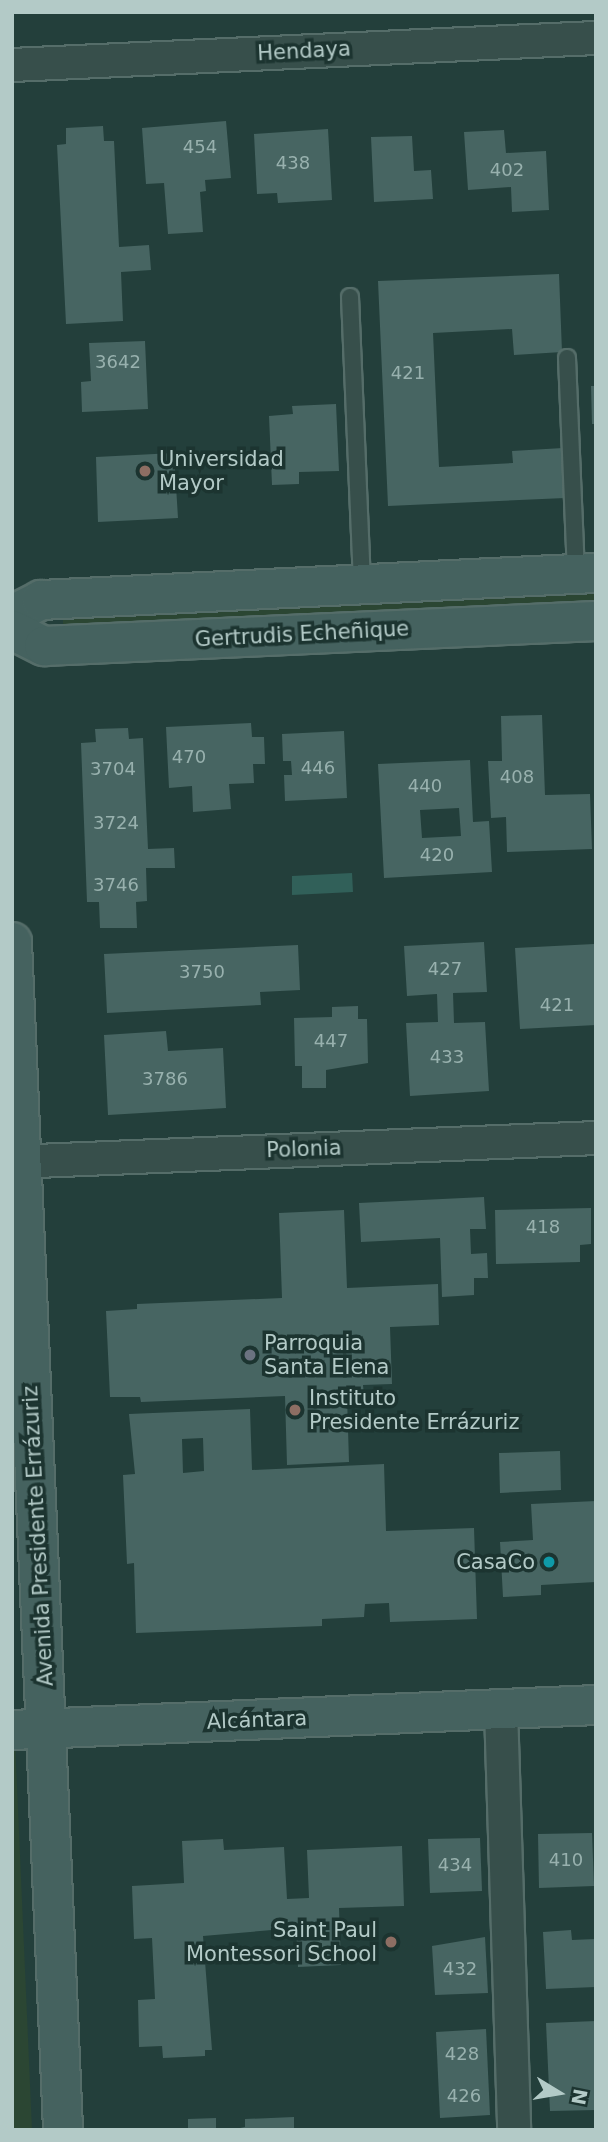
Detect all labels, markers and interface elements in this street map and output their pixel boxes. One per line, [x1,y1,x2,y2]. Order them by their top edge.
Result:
street label: Hendaya [257,36,351,66]
house number: 454 [183,136,217,158]
house number: 438 [276,152,310,174]
house number: 402 [490,159,524,181]
house number: 3642 [95,351,141,373]
house number: 421 [391,362,425,384]
place label: Universidad Mayor [159,446,284,496]
marker: Universidad Mayor [137,463,153,479]
street label: Gertrudis Echeñique [194,616,410,652]
house number: 470 [172,746,206,768]
house number: 446 [301,757,335,779]
house number: 3704 [90,758,136,780]
house number: 408 [500,766,534,788]
house number: 440 [408,775,442,797]
house number: 3724 [93,812,139,834]
house number: 420 [420,844,454,866]
house number: 3746 [93,874,139,896]
house number: 427 [428,958,462,980]
house number: 3750 [179,961,225,983]
house number: 421 [540,994,574,1016]
house number: 447 [314,1030,348,1052]
house number: 433 [430,1046,464,1068]
house number: 3786 [142,1068,188,1090]
street label: Polonia [266,1135,342,1163]
house number: 418 [526,1216,560,1238]
place label: Parroquia Santa Elena [264,1330,389,1380]
marker: Parroquia Santa Elena [242,1347,258,1363]
street label: Avenida Presidente Errázuriz [18,1385,58,1687]
place label: Instituto Presidente Errázuriz [309,1385,519,1435]
marker: Instituto Presidente Errázuriz [287,1402,303,1418]
place label: CasaCo [456,1549,535,1575]
marker: CasaCo [541,1554,557,1570]
street label: Alcántara [206,1706,308,1734]
house number: 410 [549,1849,583,1871]
house number: 434 [438,1854,472,1876]
place label: Saint Paul Montessori School [186,1917,377,1967]
marker: Saint Paul Montessori School [383,1934,399,1950]
house number: 432 [443,1958,477,1980]
house number: 428 [445,2043,479,2065]
north arrow [524,2058,594,2128]
house number: 426 [447,2085,481,2107]
text: N [567,2087,592,2107]

